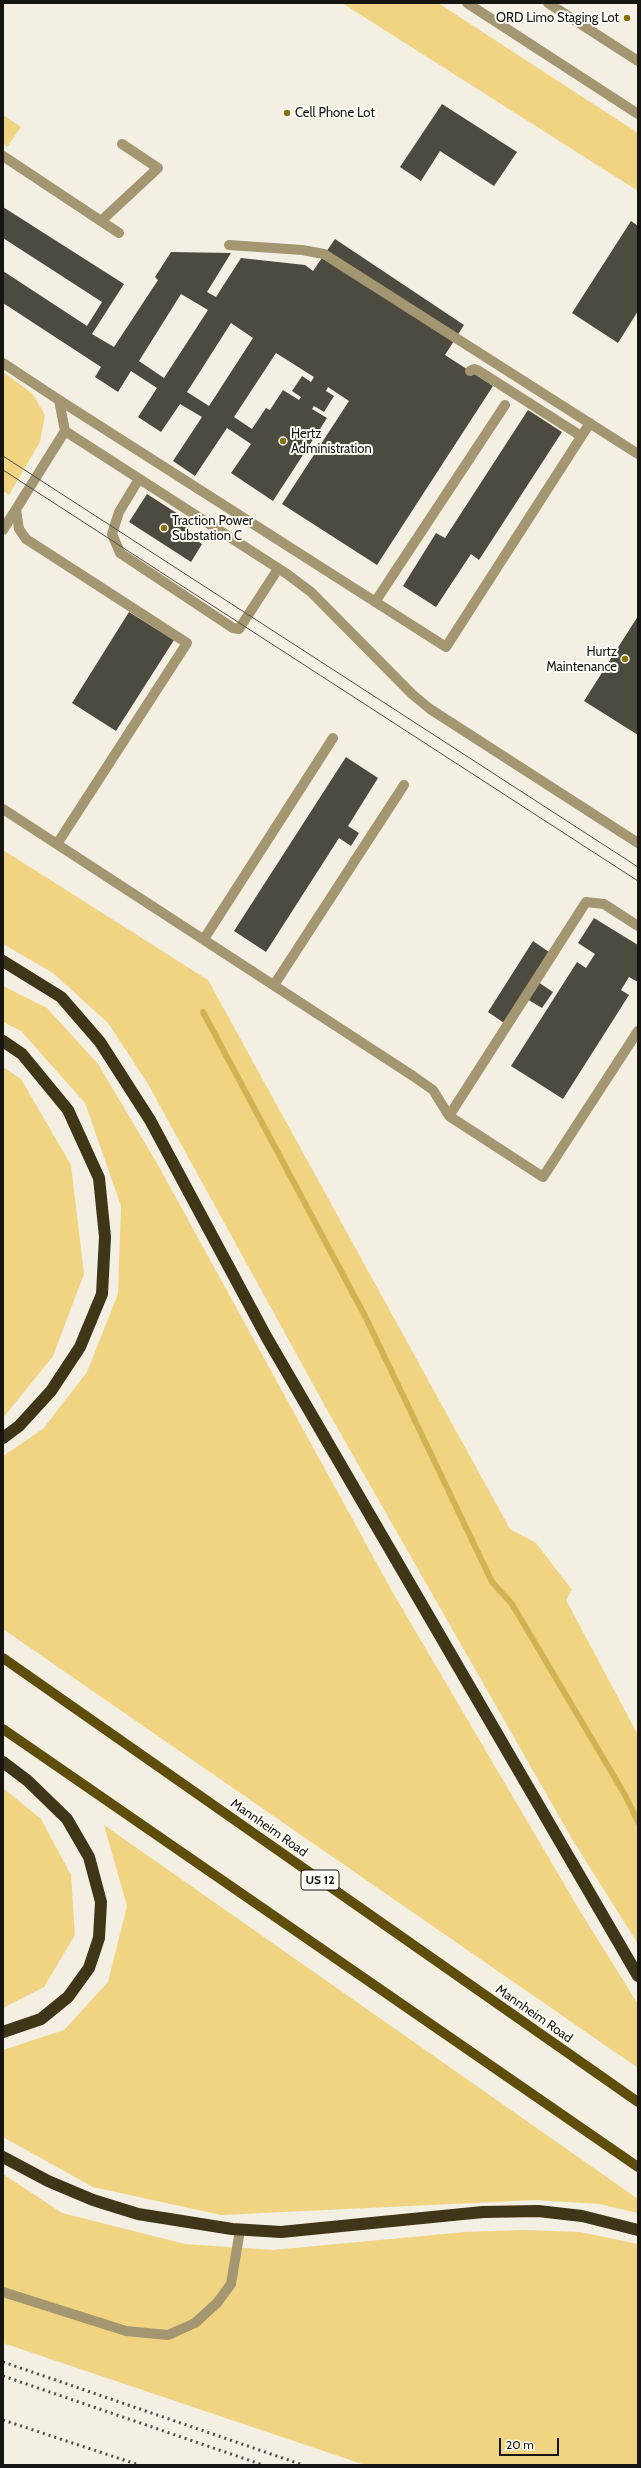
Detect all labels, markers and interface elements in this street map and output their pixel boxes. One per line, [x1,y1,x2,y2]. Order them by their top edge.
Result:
place label: ORD Limo Staging Lot [496,10,619,26]
marker: ORD Limo Staging Lot [622,13,632,23]
place label: Cell Phone Lot [295,105,375,121]
marker: Cell Phone Lot [282,108,292,118]
place label: Hertz Administration [291,426,372,457]
marker: Hertz Administration [278,436,288,446]
place label: Traction Power Substation C [172,513,253,544]
marker: Traction Power Substation C [159,523,169,533]
place label: Hurtz Maintenance [546,644,617,675]
marker: Hurtz Maintenance [620,654,630,664]
street label: Mannheim Road [228,1796,310,1860]
road number: US 12 [301,1870,339,1890]
street label: Mannheim Road [493,1982,575,2046]
scale bar [501,2430,561,2456]
text: 20 m [506,2437,534,2452]

